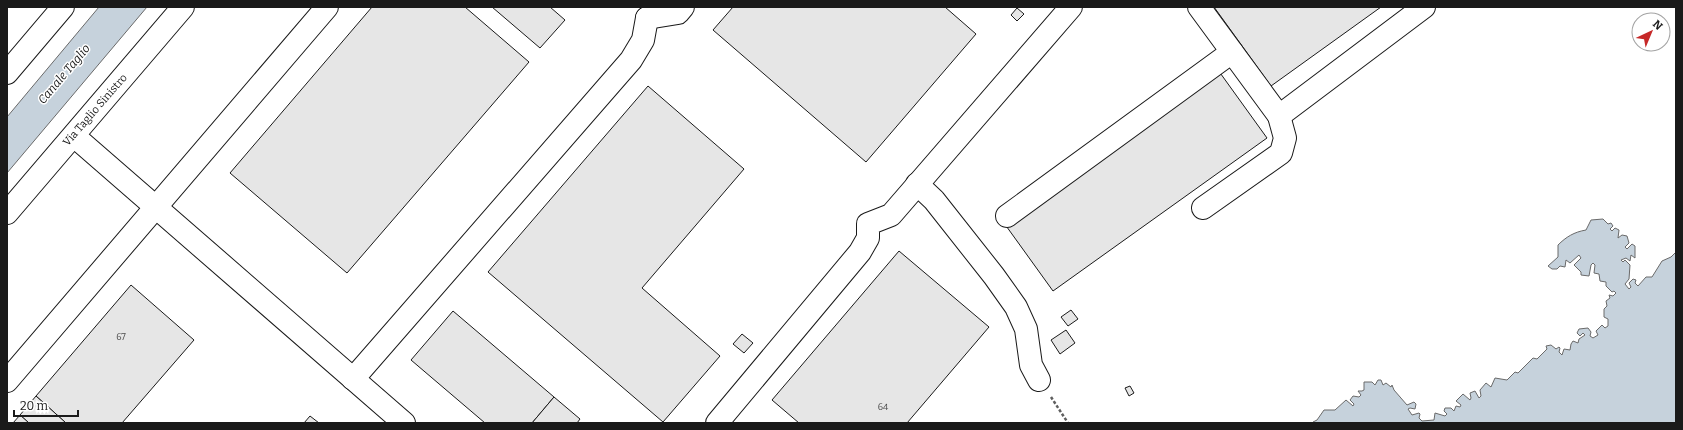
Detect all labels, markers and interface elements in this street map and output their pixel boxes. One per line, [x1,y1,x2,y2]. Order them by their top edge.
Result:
north arrow [1631,12,1671,52]
text: N [1650,18,1666,33]
water label: Canale Taglio [35,41,93,107]
street label: Via Taglio Sinistro [60,71,130,149]
house number: 67 [116,332,126,342]
scale bar [14,392,78,418]
text: 20 m [20,399,49,413]
house number: 64 [878,402,889,412]

